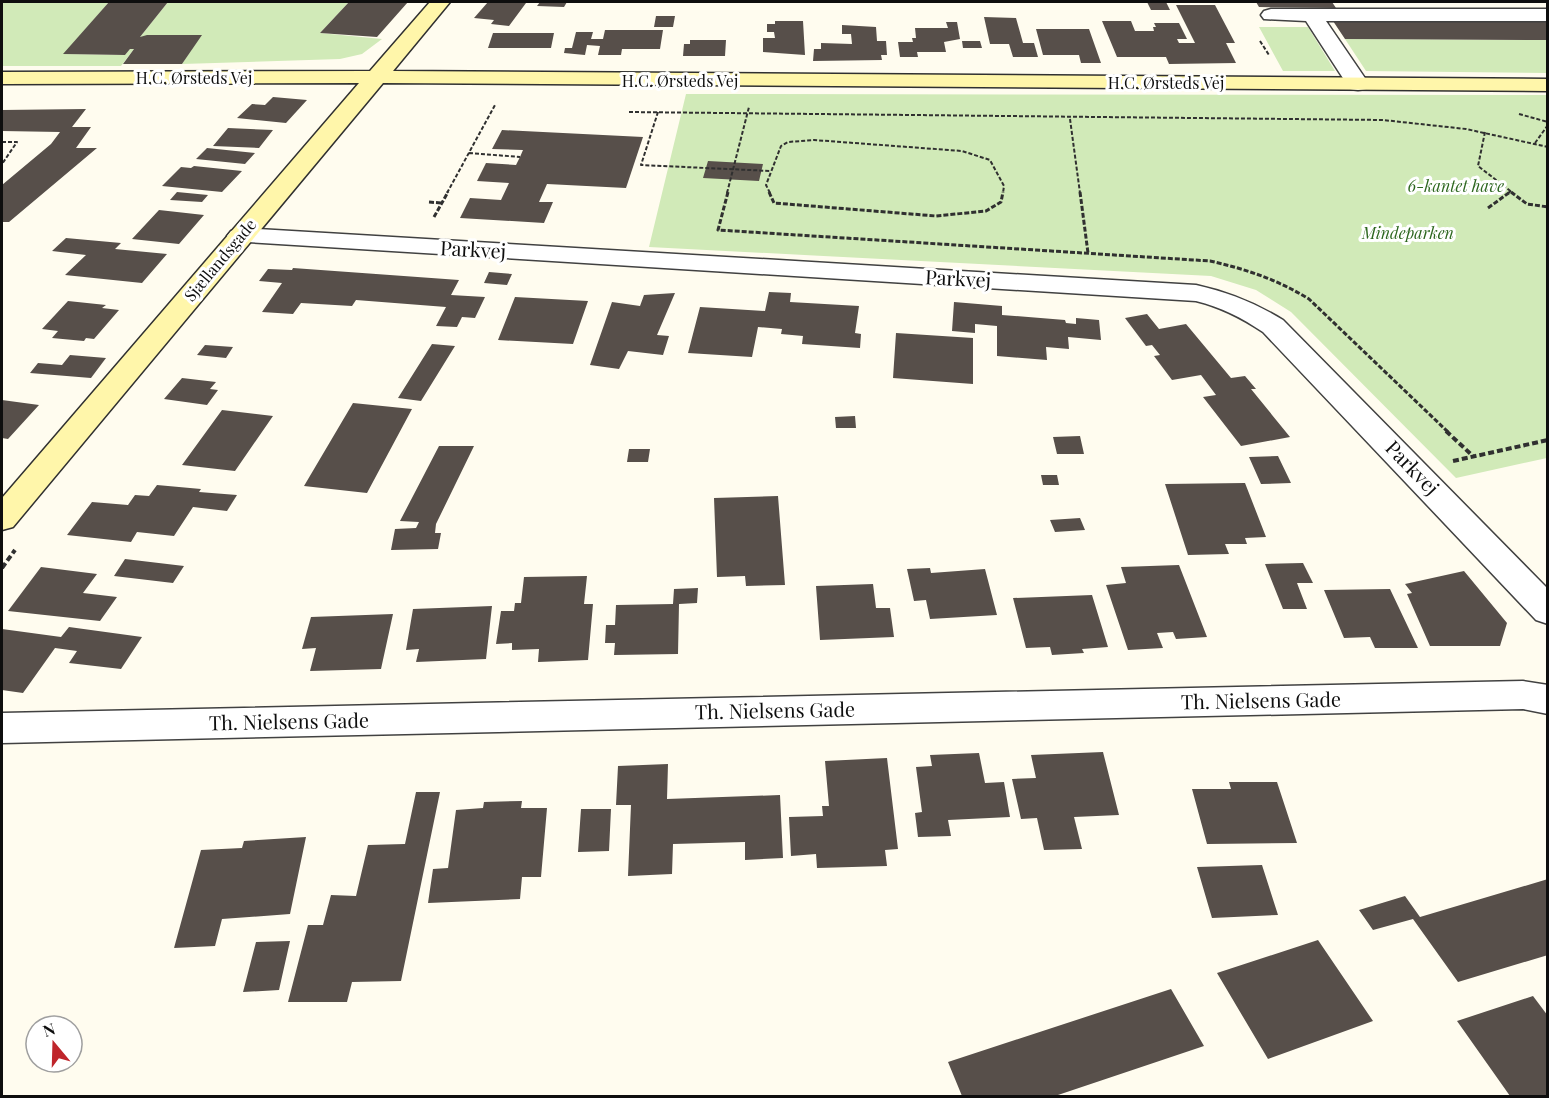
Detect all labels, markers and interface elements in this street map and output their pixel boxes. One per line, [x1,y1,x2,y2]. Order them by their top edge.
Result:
street label: H.C. Ørsteds Vej [136,67,252,88]
street label: H.C. Ørsteds Vej [622,70,738,91]
street label: H.C. Ørsteds Vej [1108,72,1224,93]
park label: 6-kantet have [1408,175,1504,196]
street label: Sjællandsgade [179,214,260,305]
park label: Mindeparken [1361,222,1454,243]
street label: Parkvej [439,233,507,264]
street label: Parkvej [924,262,992,293]
street label: Parkvej [1380,434,1446,500]
street label: Th. Nielsens Gade [1181,685,1341,714]
street label: Th. Nielsens Gade [695,695,855,724]
street label: Th. Nielsens Gade [209,706,369,735]
north arrow [24,1014,84,1074]
text: N [40,1017,58,1041]

